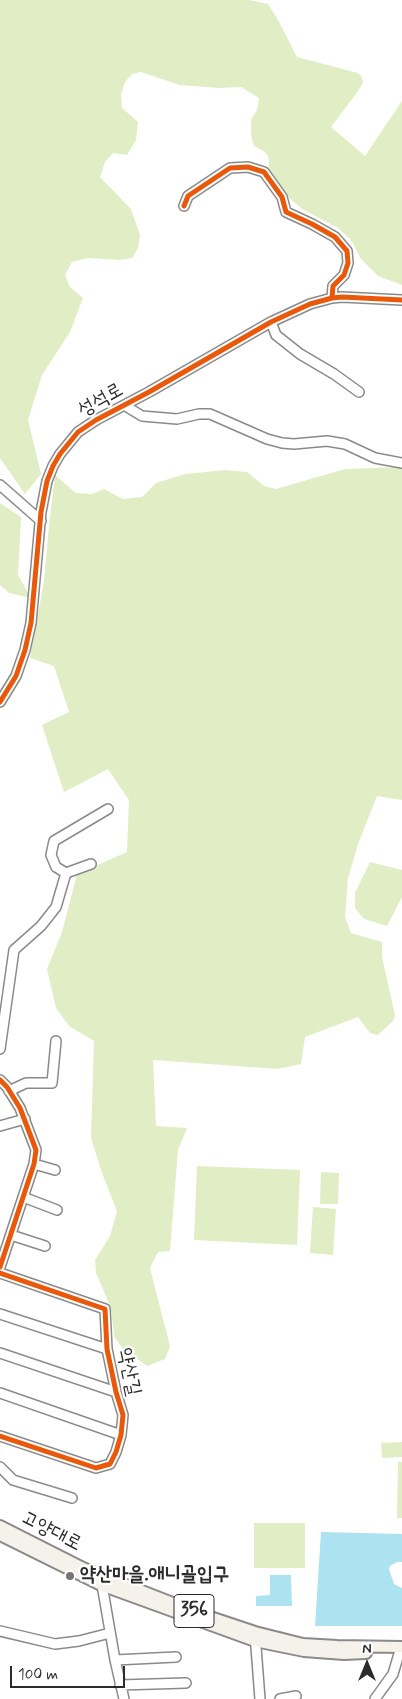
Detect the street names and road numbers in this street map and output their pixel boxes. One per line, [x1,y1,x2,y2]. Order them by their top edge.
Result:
street label: 성석로 [74,379,128,423]
street label: 약산길 [111,1346,145,1398]
street label: 고양대로 [17,1507,85,1557]
road number: 356 [174,1594,214,1628]

